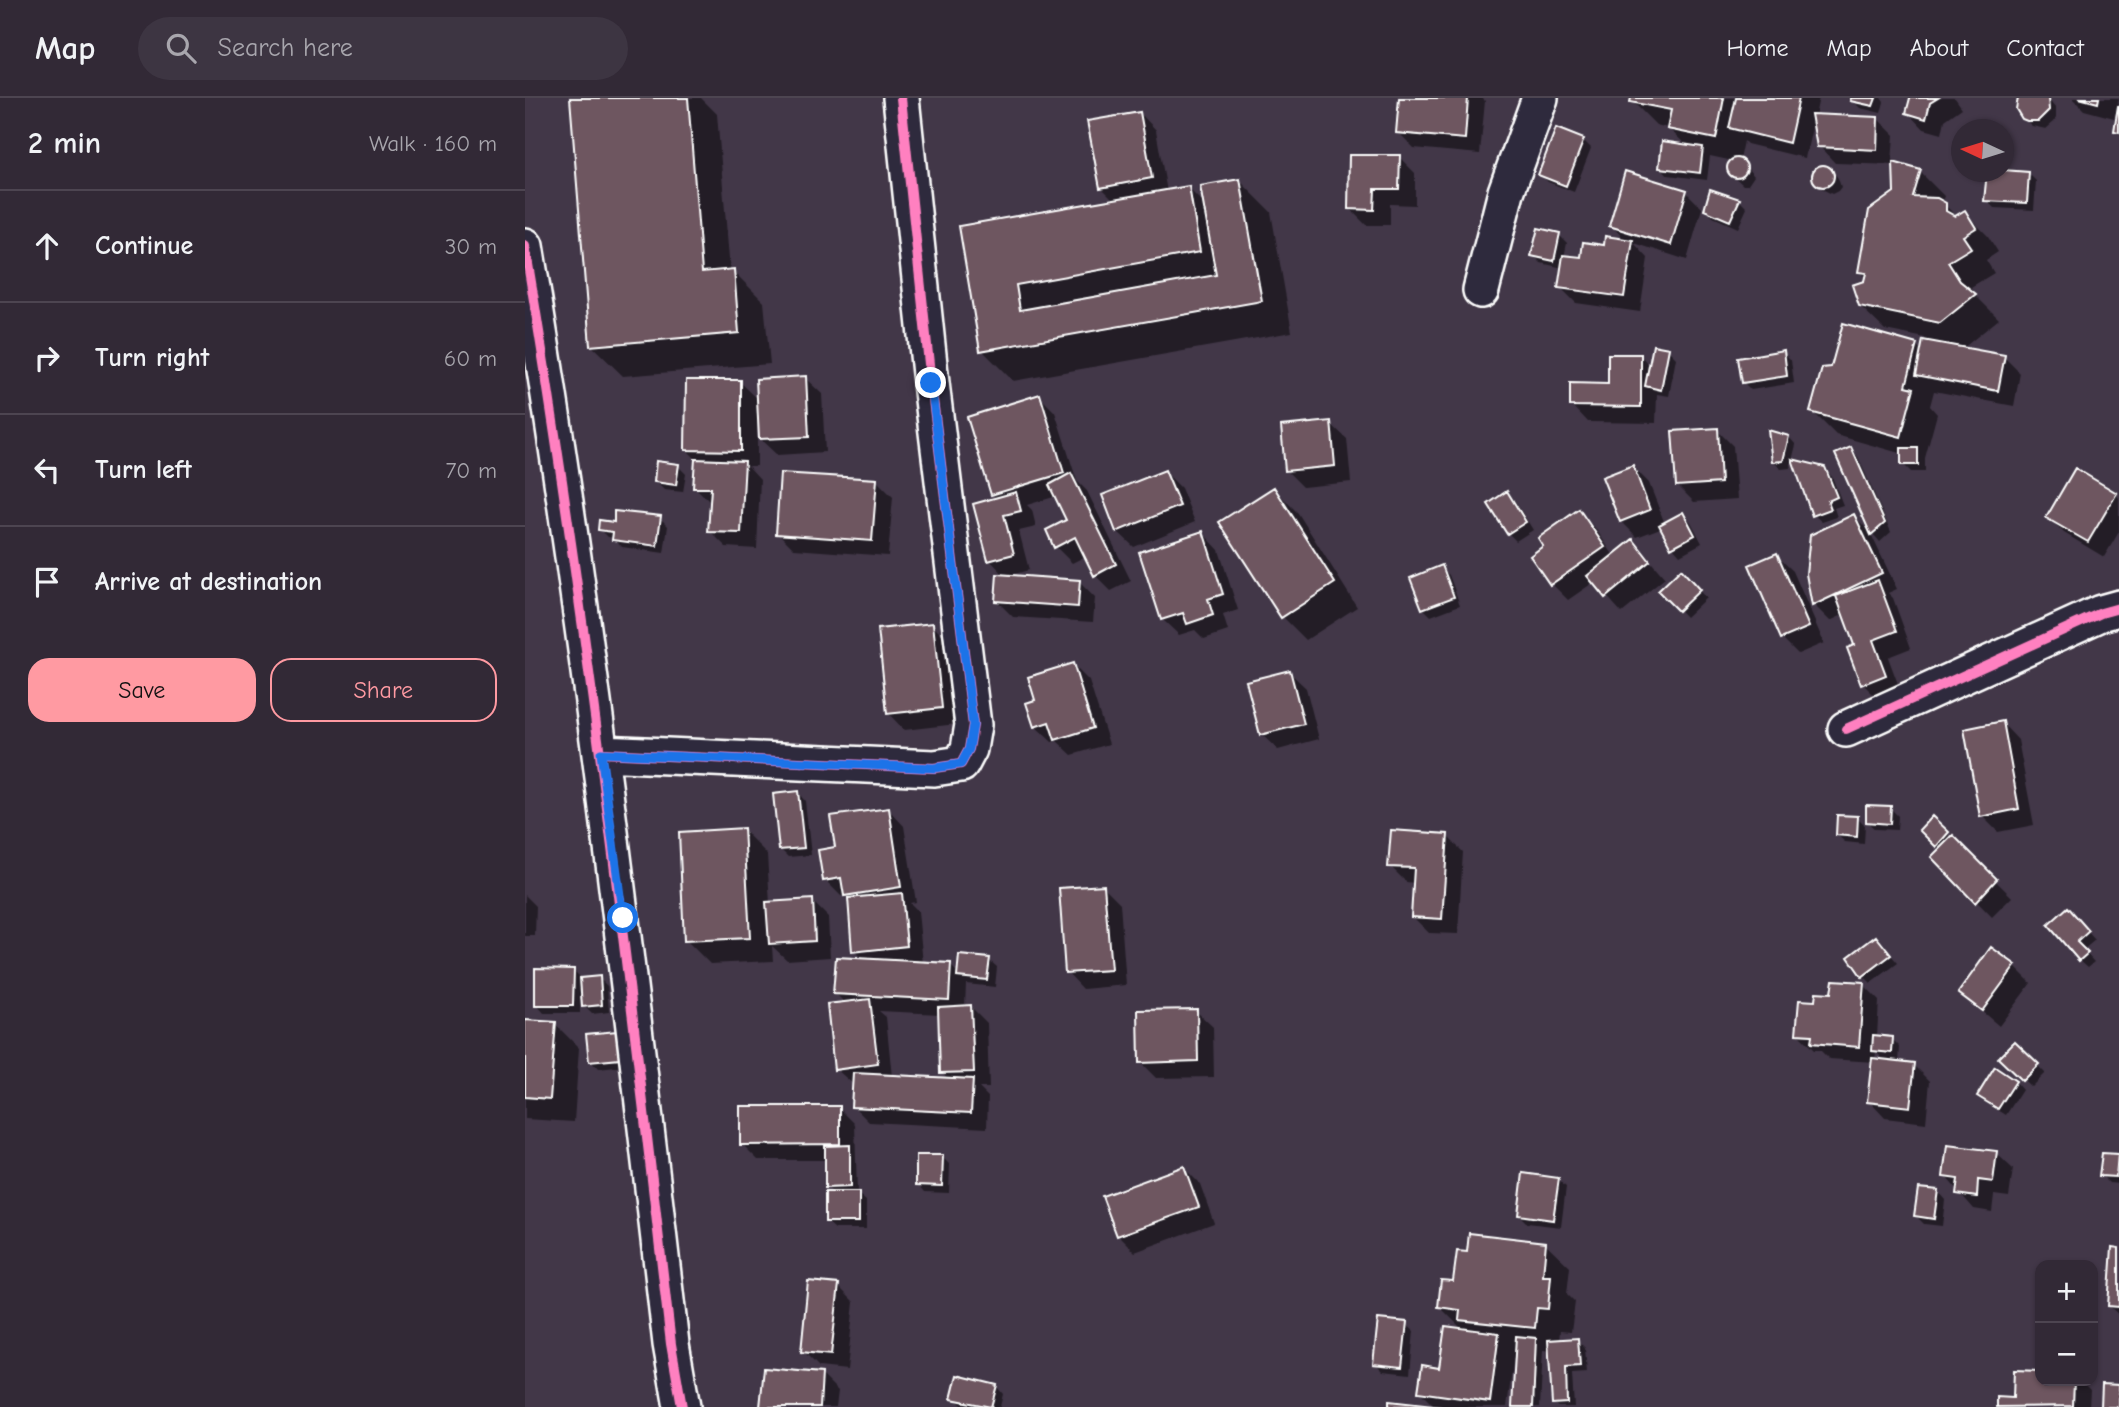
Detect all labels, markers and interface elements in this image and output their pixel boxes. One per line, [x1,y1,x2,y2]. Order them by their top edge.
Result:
search box [138,17,628,80]
text: Map [35,29,96,67]
icon: search [162,29,200,67]
text: Search here [218,33,353,63]
text: Home [1727,34,1788,62]
text: Map [1826,34,1872,62]
text: About [1910,34,1968,62]
text: Contact [2006,34,2084,62]
north arrow [1951,119,2014,182]
text: 2 min [28,126,101,161]
text: Walk · 160 m [369,130,497,157]
icon: ahead [28,227,66,265]
text: Continue [95,231,193,261]
text: 30 m [445,233,497,260]
icon: right [28,339,66,377]
text: Turn right [95,343,209,373]
text: 60 m [444,345,497,372]
route end [915,367,946,398]
icon: left [28,451,66,489]
text: Turn left [95,455,192,485]
text: 70 m [445,457,497,484]
icon: arrive [28,563,66,601]
text: Arrive at destination [95,567,322,597]
button: Save [28,658,256,722]
button: Share [270,658,497,722]
route start [607,902,638,933]
map controls [2035,1260,2098,1386]
button: + [2035,1260,2098,1323]
button: − [2035,1323,2098,1386]

